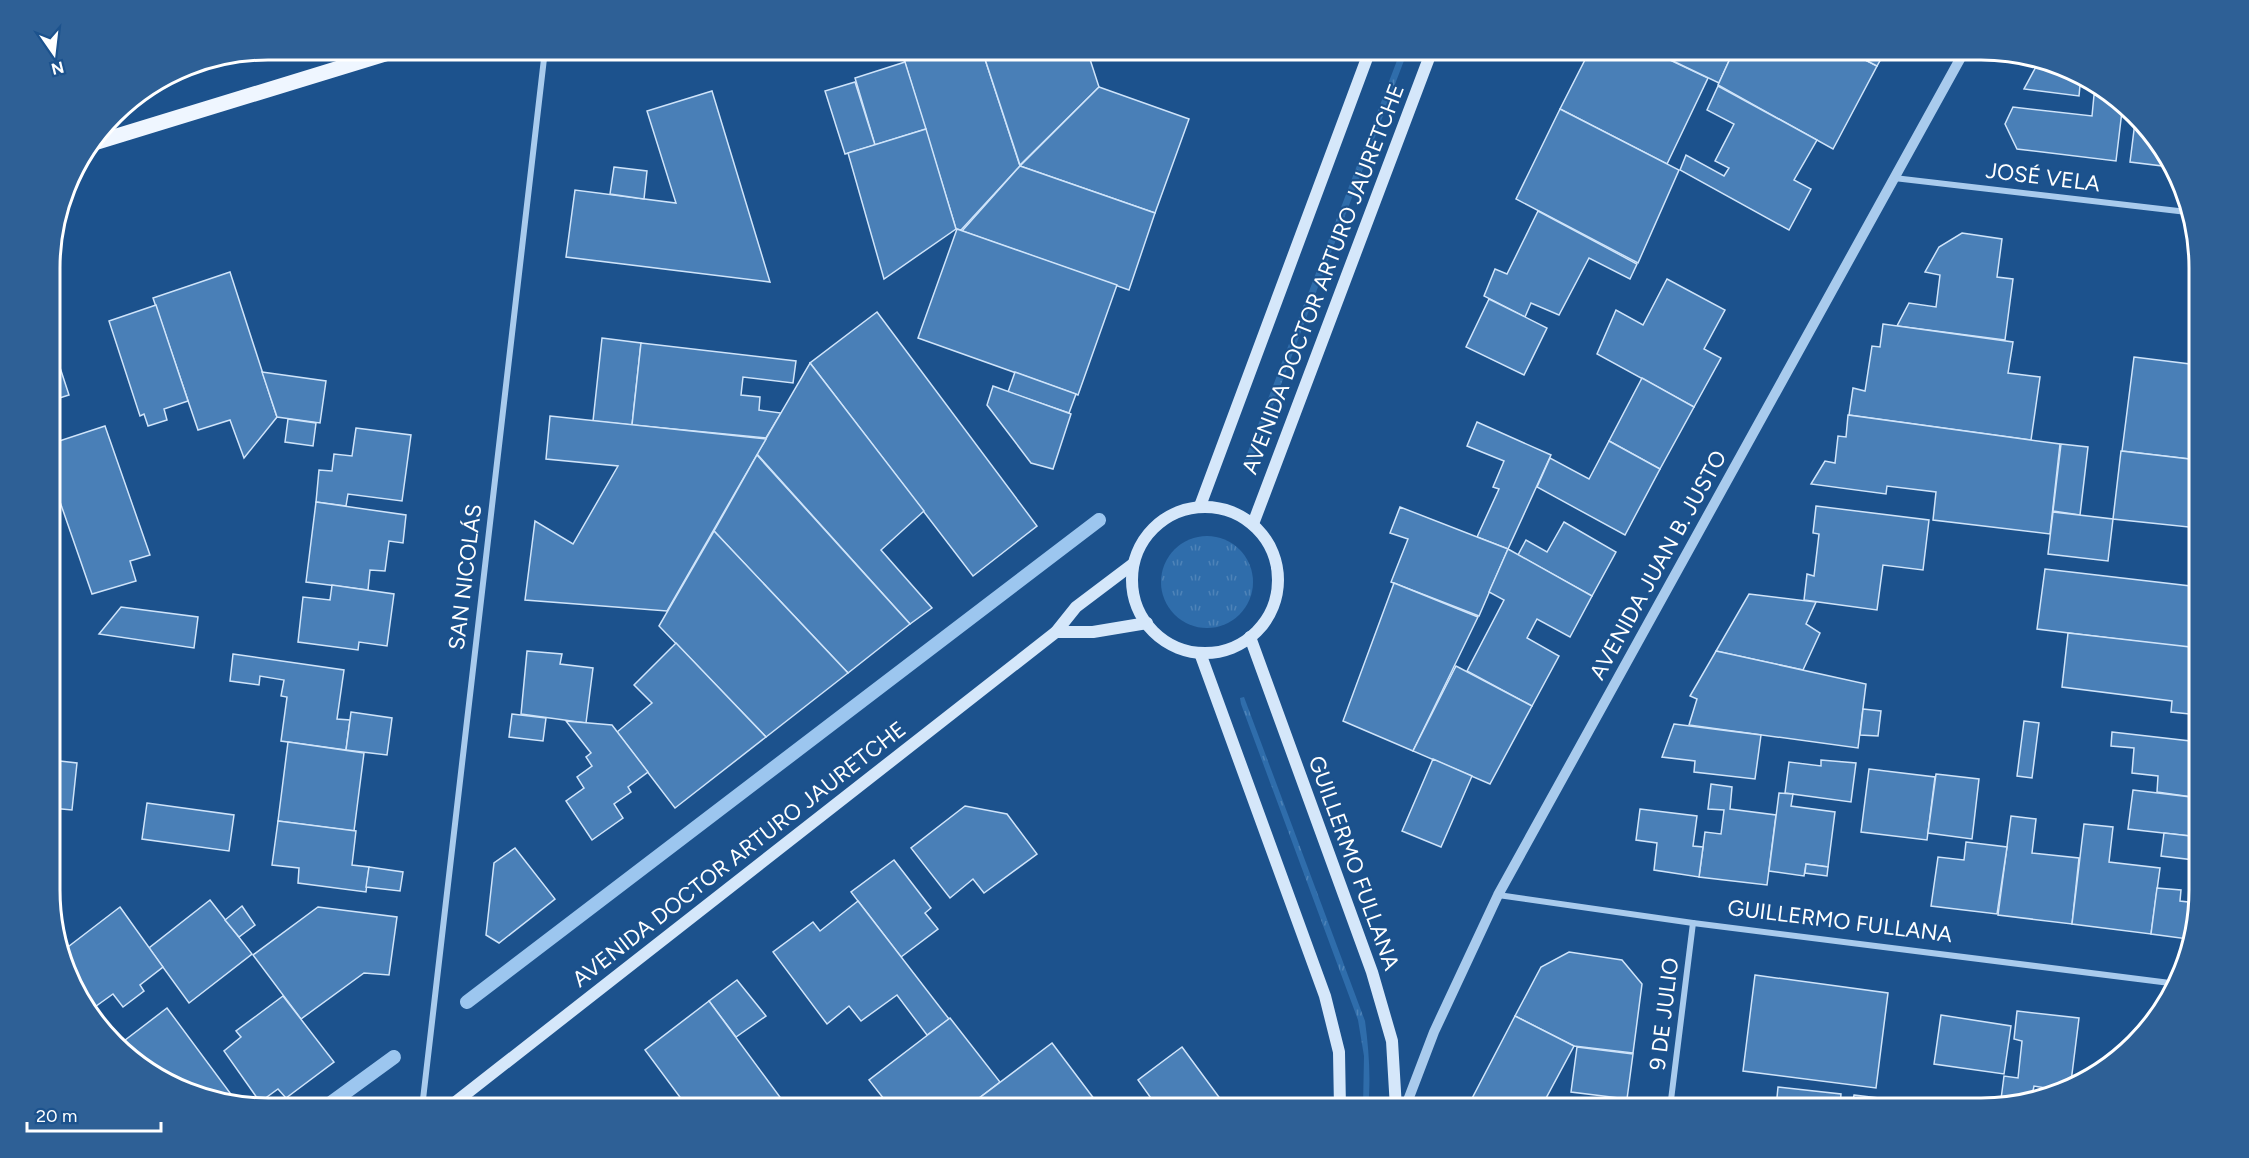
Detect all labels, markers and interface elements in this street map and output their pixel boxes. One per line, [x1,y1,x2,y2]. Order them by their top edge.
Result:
north arrow [24,24,84,84]
text: N [49,57,66,79]
street label: AVENIDA DOCTOR ARTURO JAURETCHE [1236,80,1410,478]
street label: JOSÉ VELA [1984,157,2102,197]
street label: AVENIDA JUAN B. JUSTO [1584,446,1732,684]
street label: SAN NICOLÁS [443,503,487,651]
street label: AVENIDA DOCTOR ARTURO JAURETCHE [567,715,911,993]
street label: GUILLERMO FULLANA [1303,752,1405,974]
street label: GUILLERMO FULLANA [1726,894,1954,948]
street label: 9 DE JULIO [1644,956,1684,1072]
scale bar [27,1095,160,1133]
text: 20 m [36,1105,77,1127]

